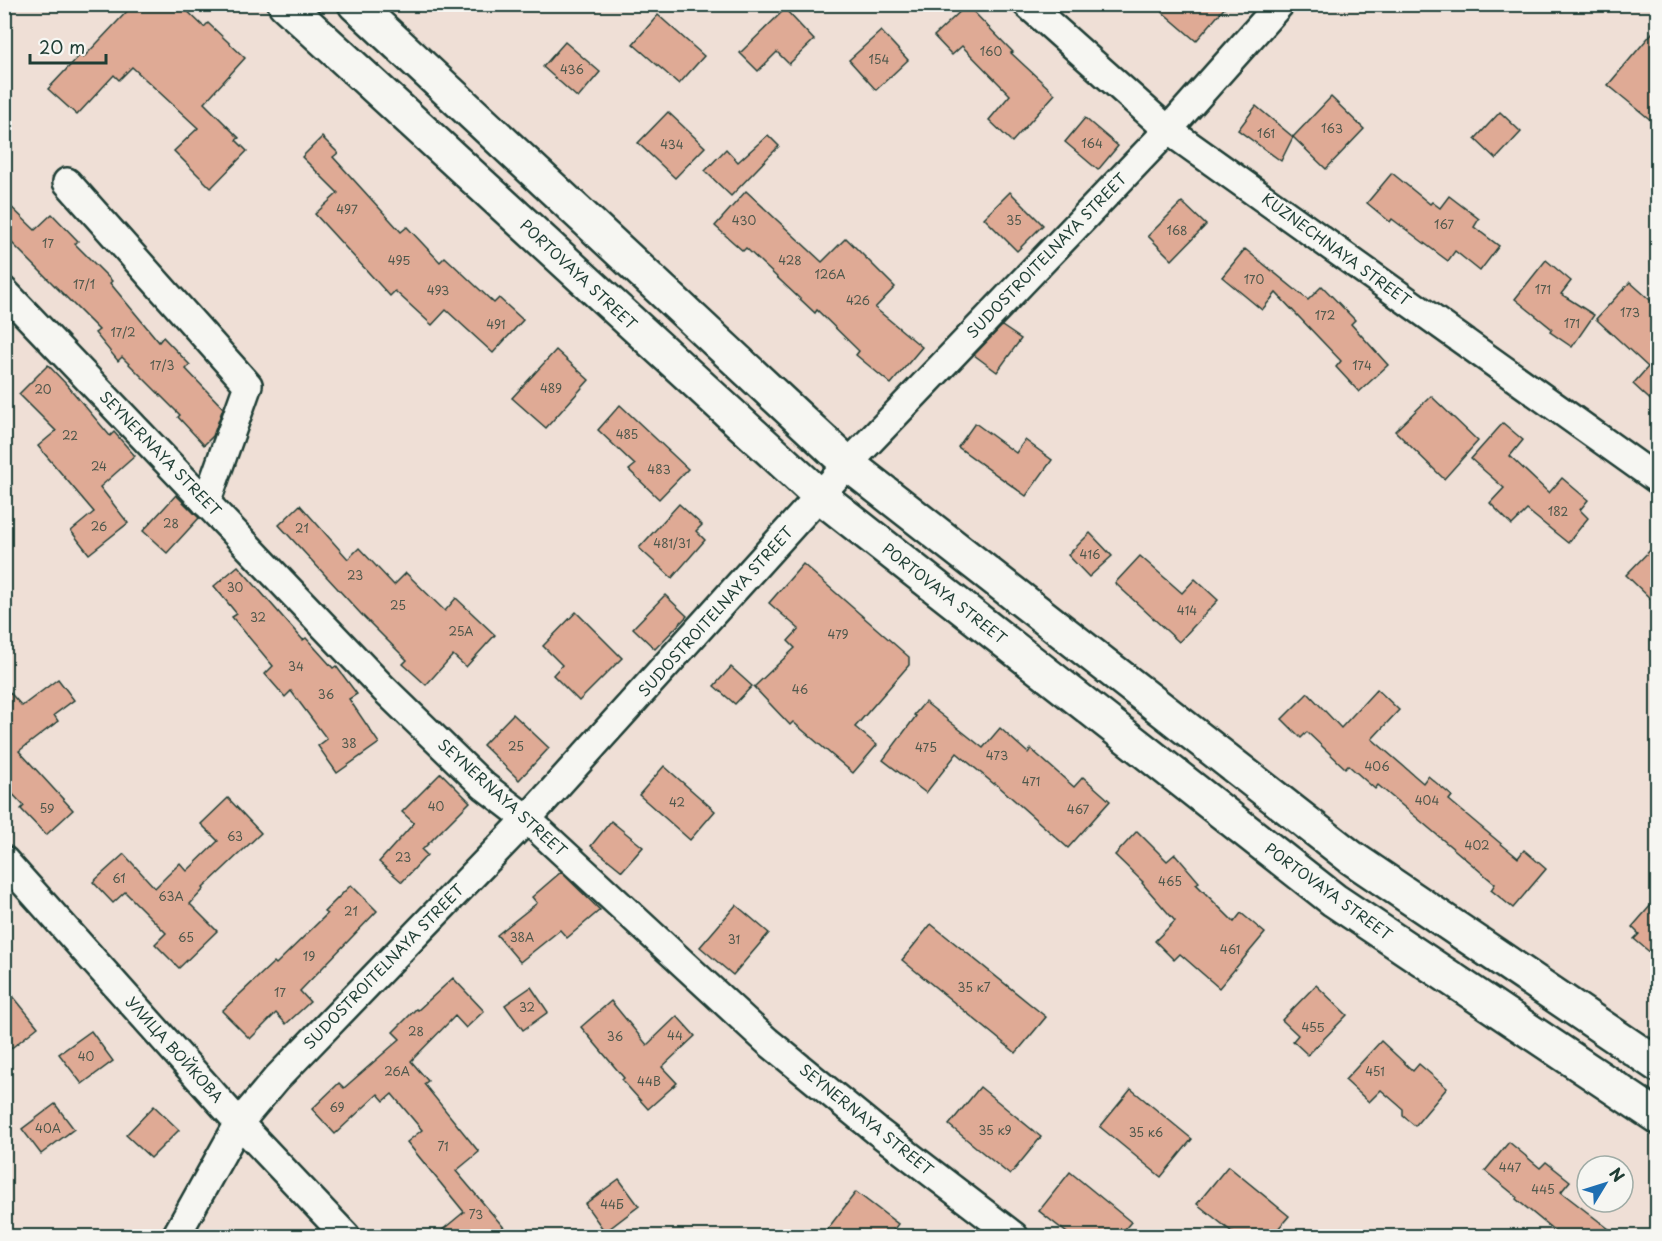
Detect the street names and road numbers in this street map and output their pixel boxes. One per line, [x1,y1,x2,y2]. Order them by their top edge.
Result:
street label: SUDOSTROITELNAYA STREET [960,166,1132,343]
street label: KUZNECHNAYA STREET [1258,187,1417,311]
street label: PORTOVAYA STREET [515,213,643,335]
street label: SEYNERNAYA STREET [95,385,228,521]
street label: SUDOSTROITELNAYA STREET [632,520,798,701]
street label: PORTOVAYA STREET [878,537,1013,649]
street label: SEYNERNAYA STREET [433,733,573,862]
street label: PORTOVAYA STREET [1260,837,1398,945]
street label: SUDOSTROITELNAYA STREET [297,877,469,1054]
street label: УЛИЦА ВОЙКОВА [121,991,229,1107]
street label: SEYNERNAYA STREET [795,1057,939,1181]

